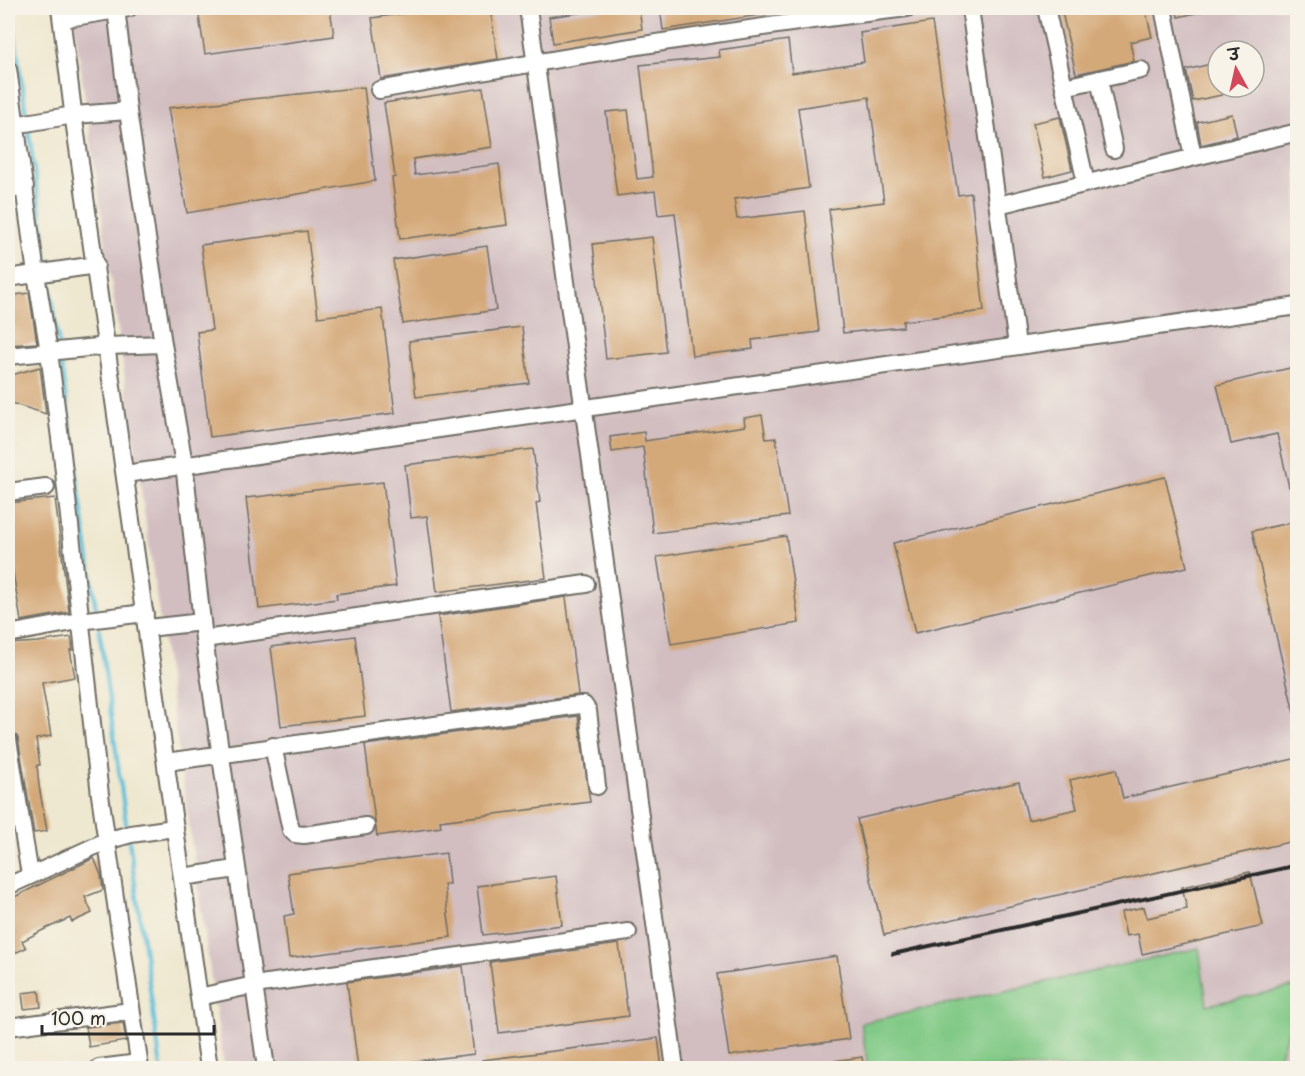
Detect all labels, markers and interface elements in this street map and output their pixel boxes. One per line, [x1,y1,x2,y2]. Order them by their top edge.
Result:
north arrow [1206,39,1266,99]
text: उ [1225,40,1242,66]
scale bar [42,998,214,1036]
text: 100 m [51,1004,106,1031]

